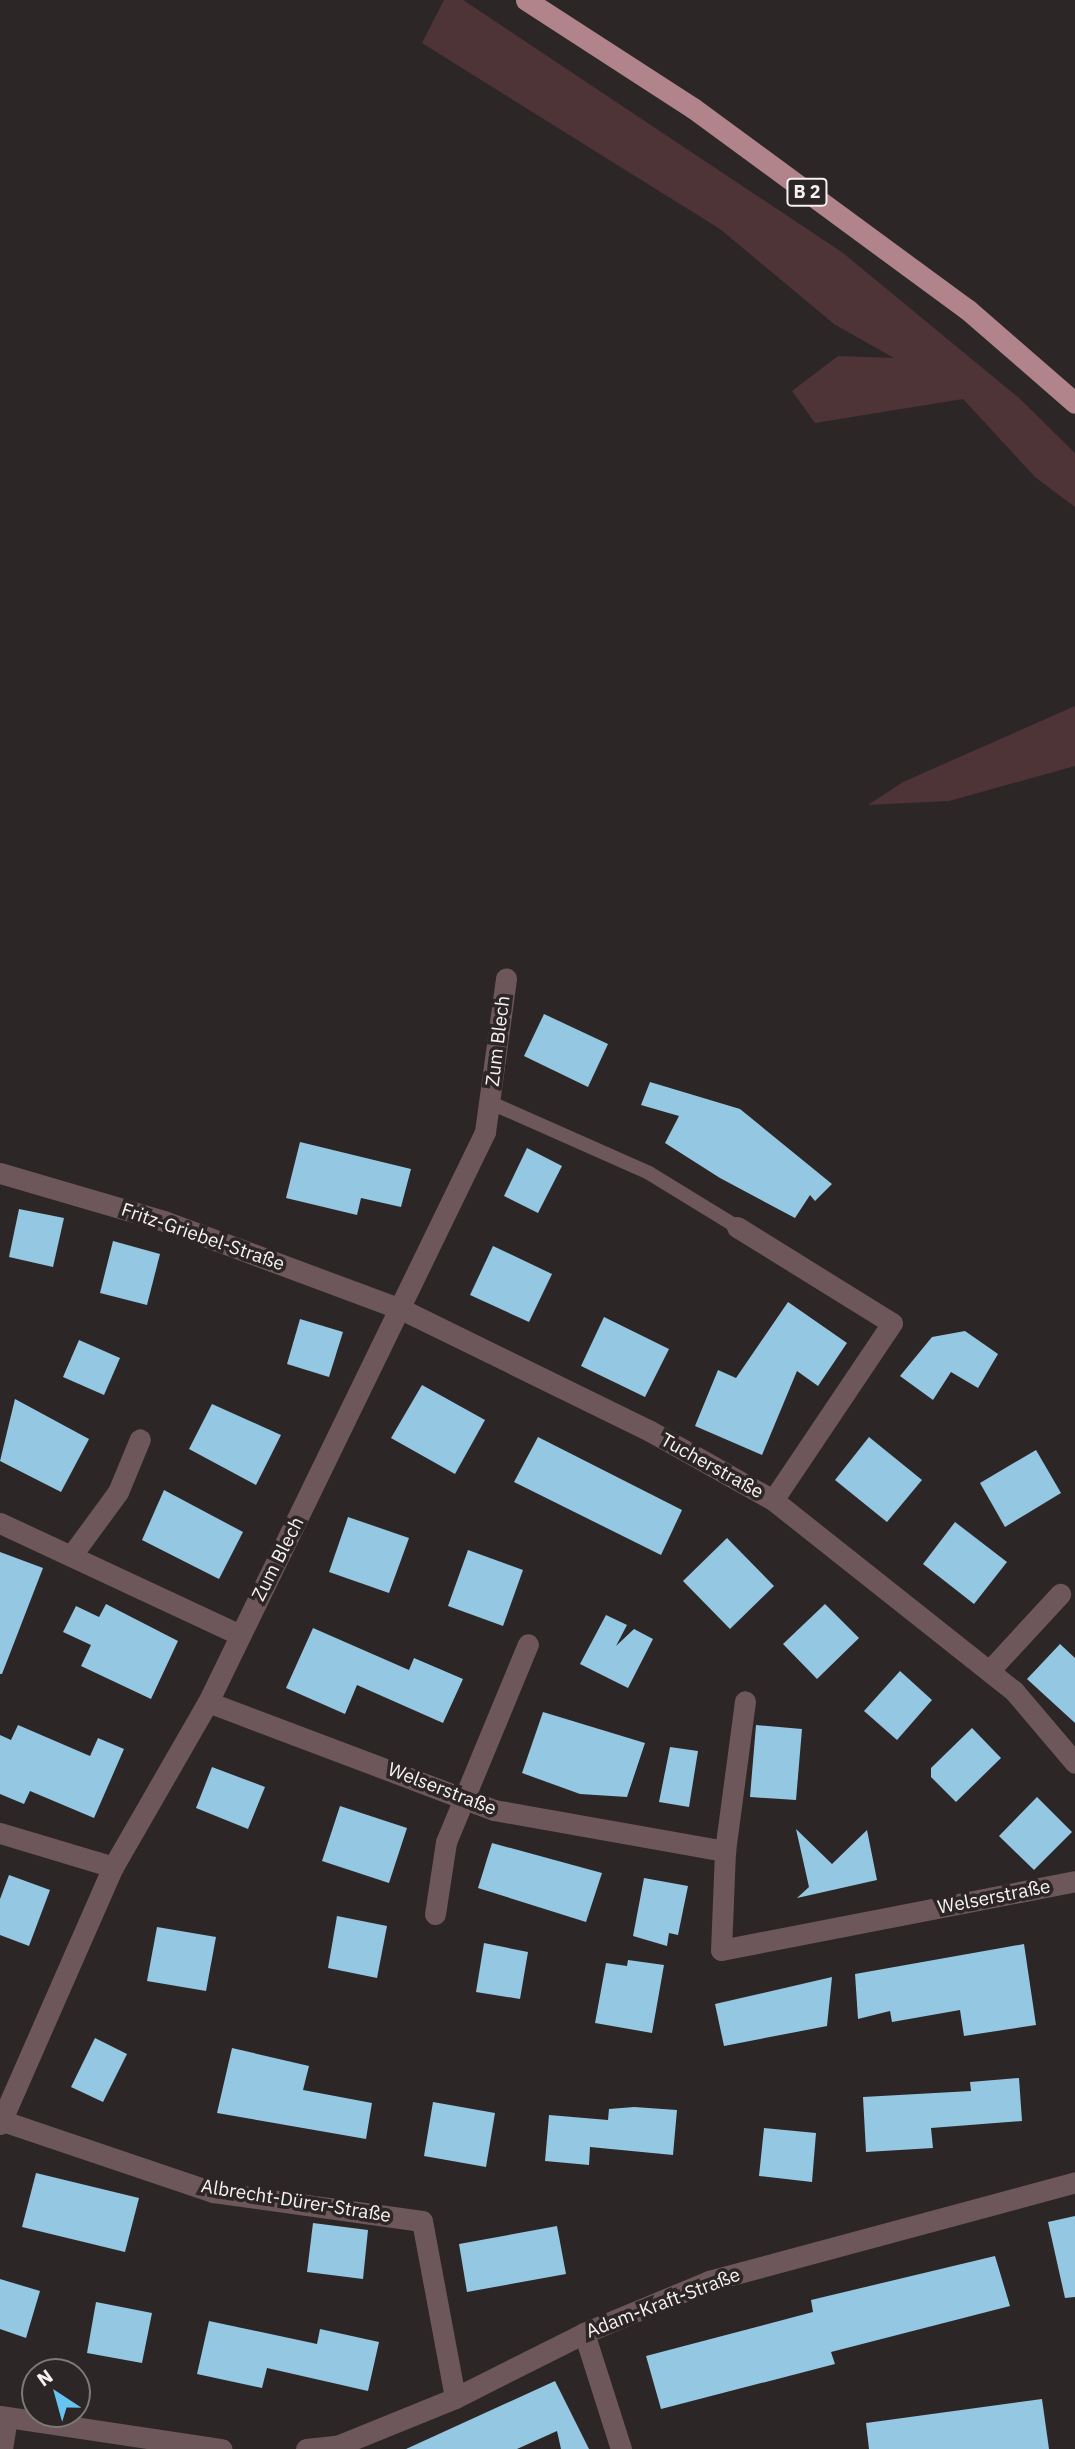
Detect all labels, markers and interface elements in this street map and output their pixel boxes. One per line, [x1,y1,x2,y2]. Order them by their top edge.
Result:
road number: B 2 [786,177,828,206]
street label: Zum Blech [481,994,515,1088]
street label: Fritz-Griebel-Straße [118,1198,288,1276]
street label: Tucherstraße [657,1428,767,1504]
street label: Zum Blech [247,1513,309,1605]
street label: Welserstraße [385,1758,499,1820]
street label: Welserstraße [936,1875,1052,1919]
street label: Albrecht-Dürer-Straße [199,2175,393,2227]
street label: Adam-Kraft-Straße [583,2263,743,2343]
north arrow [21,2358,91,2428]
text: N [32,2364,57,2391]

